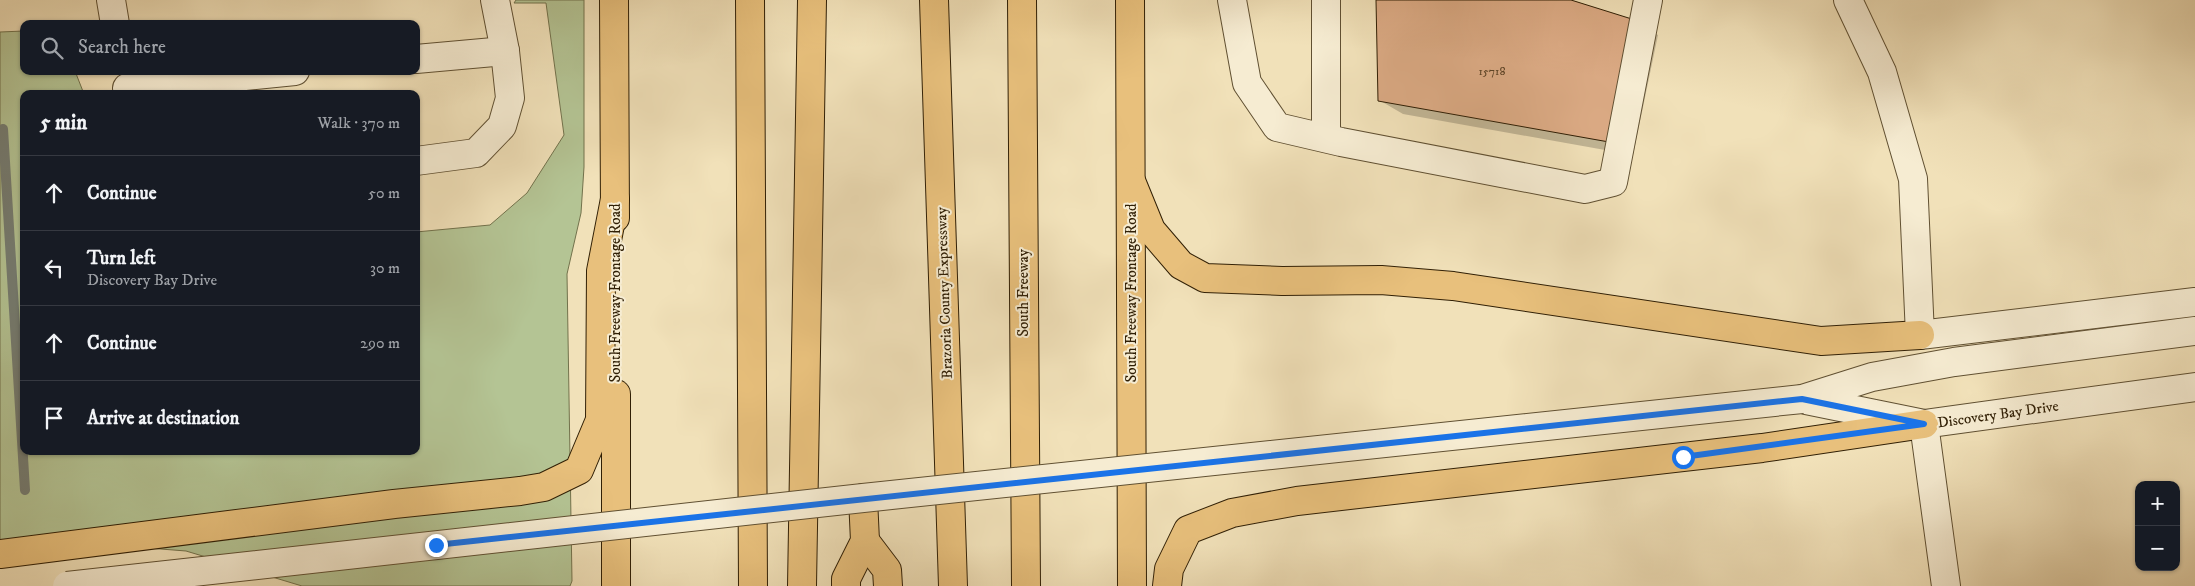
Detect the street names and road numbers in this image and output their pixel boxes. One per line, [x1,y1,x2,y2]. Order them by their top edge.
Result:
street label: South Freeway Frontage Road [606,203,625,383]
street label: South Freeway Frontage Road [1122,203,1141,383]
street label: Brazoria County Expressway [932,206,957,379]
street label: South Freeway [1014,248,1033,337]
street label: Discovery Bay Drive [1936,397,2060,432]

